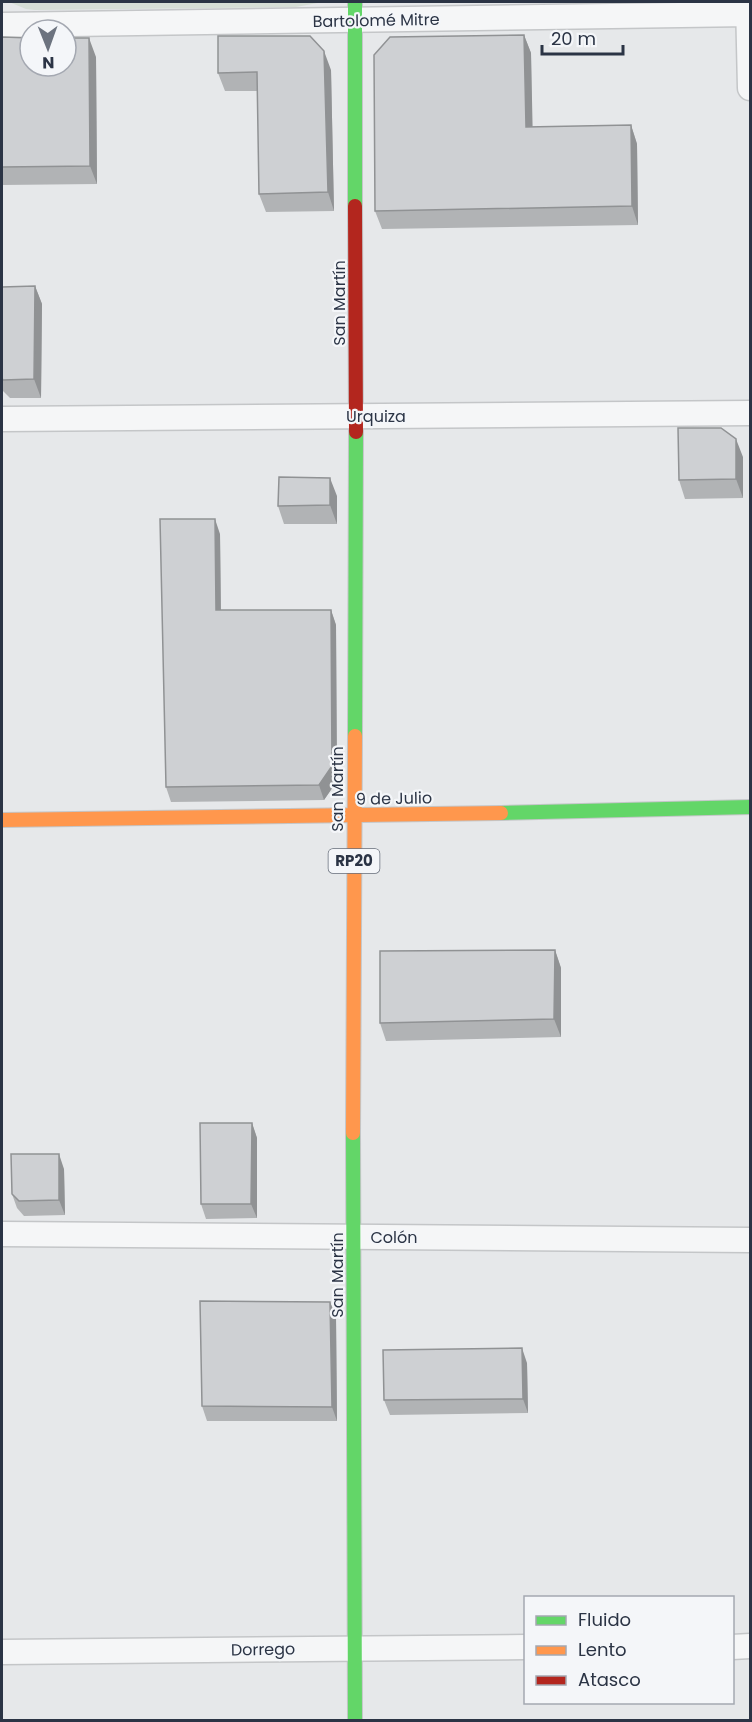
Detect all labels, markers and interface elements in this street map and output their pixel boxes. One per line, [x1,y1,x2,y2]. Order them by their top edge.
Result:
street label: Bartolomé Mitre [312,8,440,33]
north arrow [18,18,78,78]
scale bar [542,18,623,56]
text: 20 m [551,26,596,51]
text: N [42,51,54,74]
street label: San Martín [328,260,351,346]
street label: Urquiza [346,405,406,428]
street label: San Martín [326,746,349,832]
street label: 9 de Julio [356,786,432,811]
road number: RP20 [328,849,380,873]
street label: Colón [370,1226,418,1249]
street label: San Martín [326,1232,349,1318]
legend [524,1596,734,1704]
text: Fluido [578,1607,631,1632]
street label: Dorrego [231,1637,295,1662]
text: Lento [578,1637,627,1662]
text: Atasco [578,1667,641,1692]

